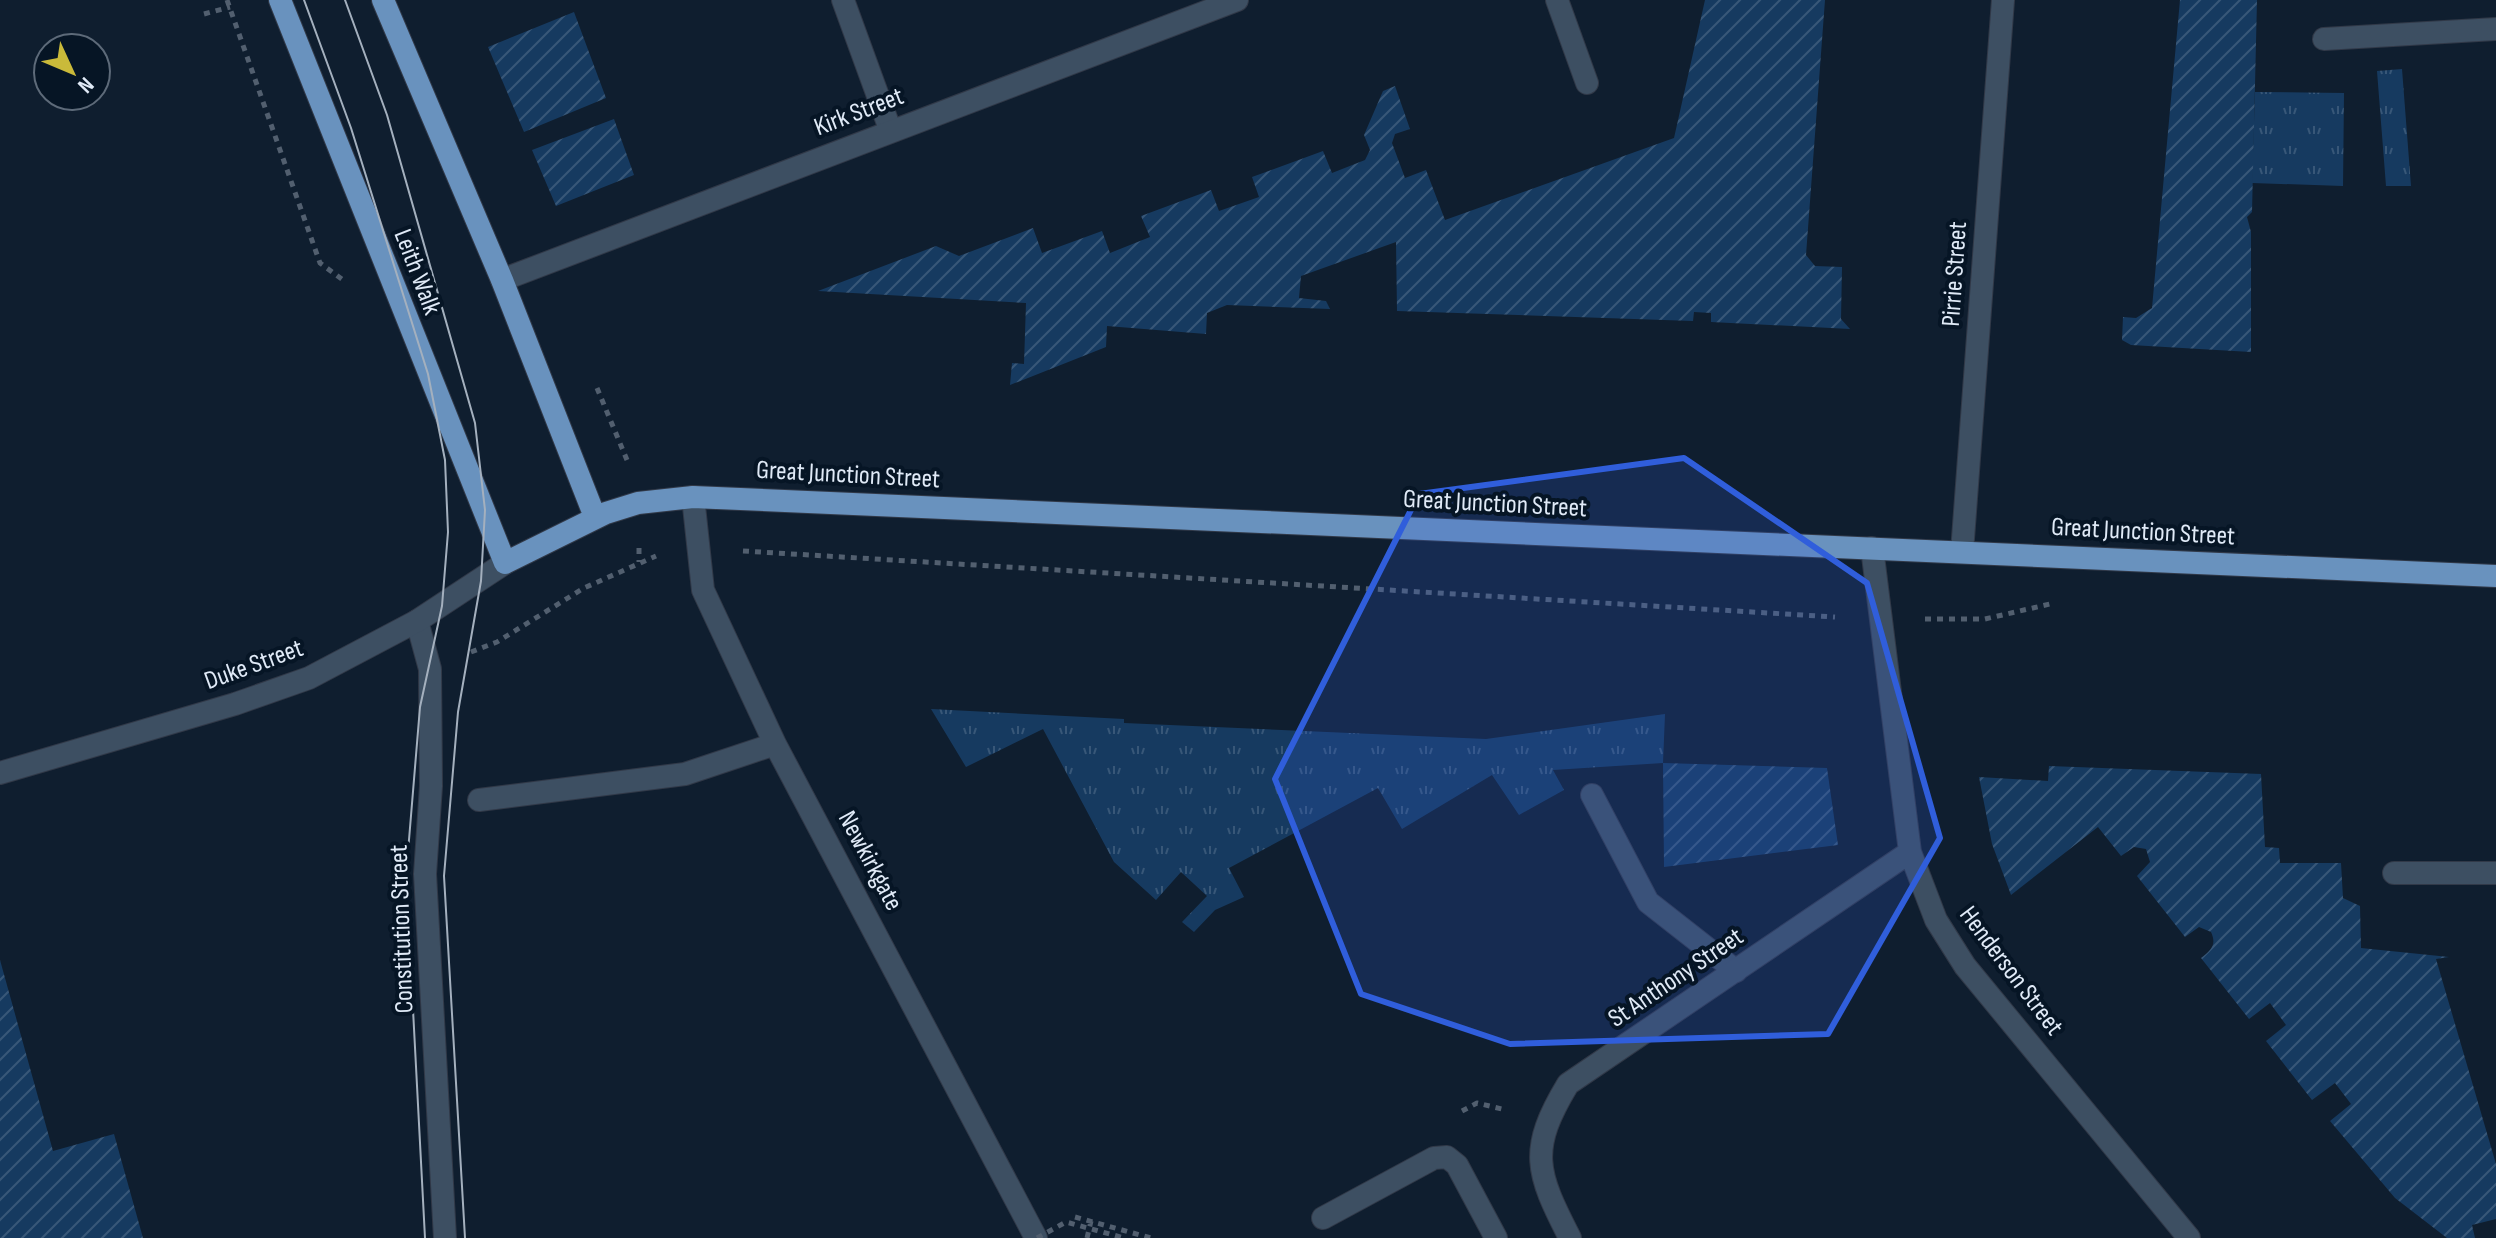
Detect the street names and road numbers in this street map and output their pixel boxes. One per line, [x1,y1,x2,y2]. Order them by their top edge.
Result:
street label: Kirk Street [810,81,908,143]
street label: Pirrie Street [1936,220,1974,327]
street label: Leith Walk [387,225,447,319]
street label: Great Junction Street [755,455,941,495]
street label: Great Junction Street [1402,484,1588,524]
street label: Great Junction Street [2050,512,2236,552]
street label: Duke Street [200,633,308,697]
street label: Newkirkgate [831,806,909,916]
street label: Constitution Street [384,844,420,1014]
street label: Henderson Street [1952,900,2070,1042]
street label: St Anthony Street [1603,921,1749,1034]

